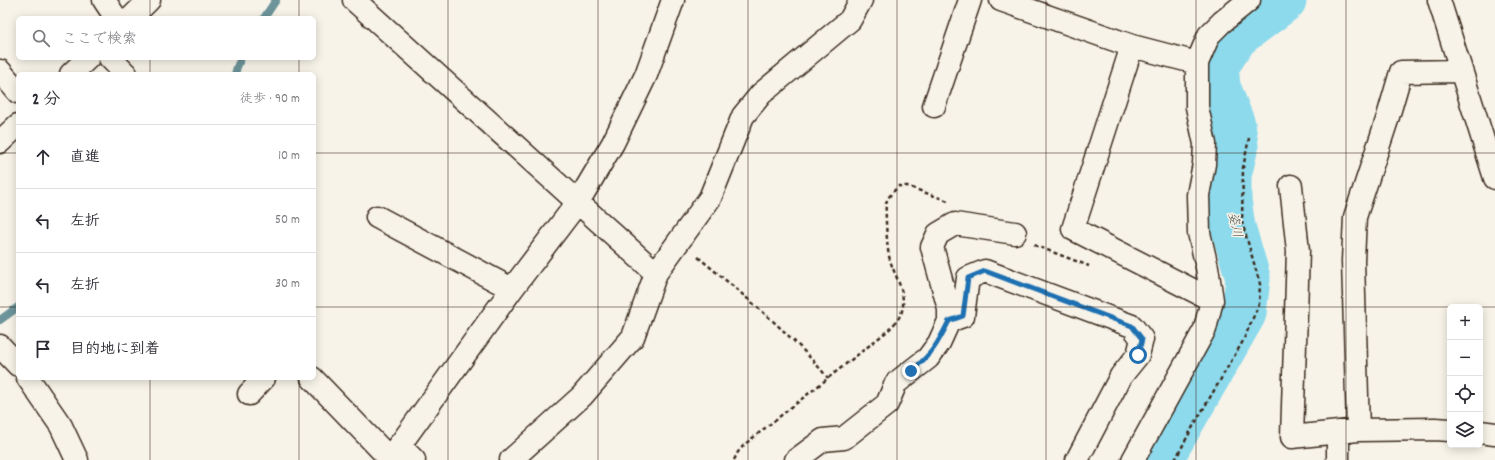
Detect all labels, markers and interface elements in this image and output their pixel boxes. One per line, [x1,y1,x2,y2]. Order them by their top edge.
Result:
search box [16,16,316,60]
icon: search [30,27,52,49]
text: ここで検索 [62,29,137,51]
text: 2 分 [32,89,60,113]
text: 徒歩 · 90 m [240,90,300,109]
icon: ahead [32,146,54,168]
text: 直進 [70,147,100,169]
text: 10 m [278,147,300,166]
icon: left [32,210,54,232]
water label: 姿川 [1222,210,1246,240]
text: 左折 [70,211,100,233]
text: 50 m [275,211,300,230]
icon: left [32,274,54,296]
text: 左折 [70,275,100,297]
text: 30 m [275,275,300,294]
map controls [1447,304,1483,448]
button: + [1447,304,1483,340]
icon: arrive [32,338,54,360]
text: 目的地に到着 [70,339,160,361]
button: − [1447,340,1483,376]
route start [1129,346,1147,364]
route end [902,362,920,380]
button: locate [1447,376,1483,412]
button: layers [1447,412,1483,448]

